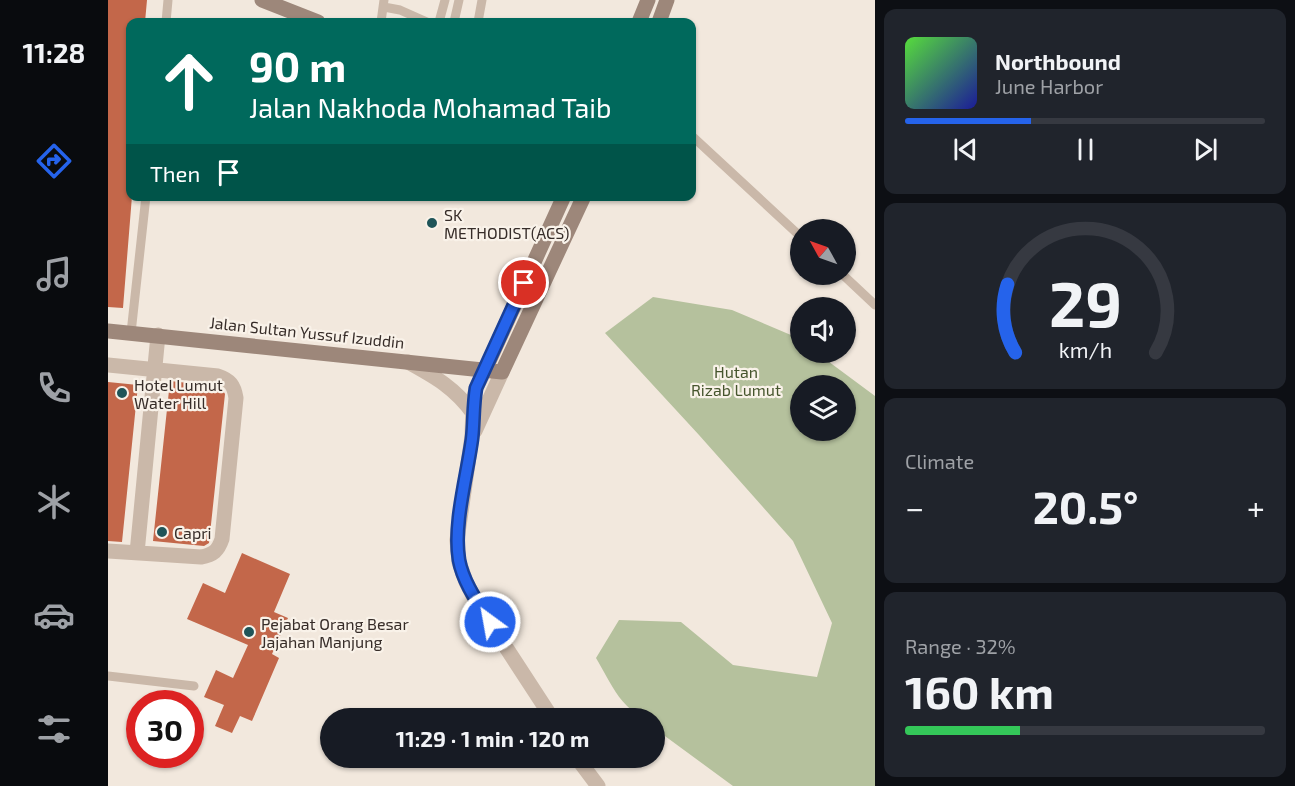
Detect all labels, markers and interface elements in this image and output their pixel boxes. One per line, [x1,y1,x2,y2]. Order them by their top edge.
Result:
text: 11:28 [23,36,85,68]
text: 90 m [249,40,346,90]
icon: ahead [150,42,228,120]
text: Northbound [995,48,1121,74]
text: June Harbor [995,74,1103,98]
text: Jalan Nakhoda Mohamad Taib [249,91,611,123]
icon: previous [949,133,982,166]
icon: pause [1069,133,1102,166]
icon: next [1189,133,1222,166]
icon: directions [33,140,75,182]
icon: arrive [212,156,245,189]
text: Then [150,160,200,186]
place label: SK METHODIST(ACS) [444,205,570,242]
marker: SK METHODIST(ACS) [425,216,439,230]
north arrow [790,219,856,285]
map controls [790,219,856,441]
icon: music [33,253,75,295]
pin [498,257,549,308]
text: 29 [1048,265,1122,340]
icon: arrive [507,266,540,299]
button: sound [790,297,856,363]
street label: Jalan Sultan Yussuf Izuddin [209,312,405,352]
text: km/h [1058,337,1112,362]
park label: Hutan Rizab Lumut [691,362,781,399]
icon: phone [33,367,75,409]
place label: Hotel Lumut Water Hill [134,375,223,412]
button: layers [790,375,856,441]
marker: Hotel Lumut Water Hill [115,386,129,400]
text: Climate [905,449,974,473]
text: 20.5° [1033,479,1138,533]
icon: climate [33,481,75,523]
text: − [905,487,924,527]
text: + [1247,487,1265,527]
place label: Capri [174,523,212,542]
marker: Capri [155,525,169,539]
position arrow [458,590,522,654]
icon: car [33,594,75,636]
place label: Pejabat Orang Besar Jajahan Manjung [261,614,409,652]
marker: Pejabat Orang Besar Jajahan Manjung [242,625,256,639]
text: Range · 32% [905,634,1016,658]
text: 160 km [905,664,1054,718]
speed limit sign: 30 [126,690,204,768]
icon: filters [33,708,75,750]
text: 11:29 · 1 min · 120 m [396,725,589,751]

